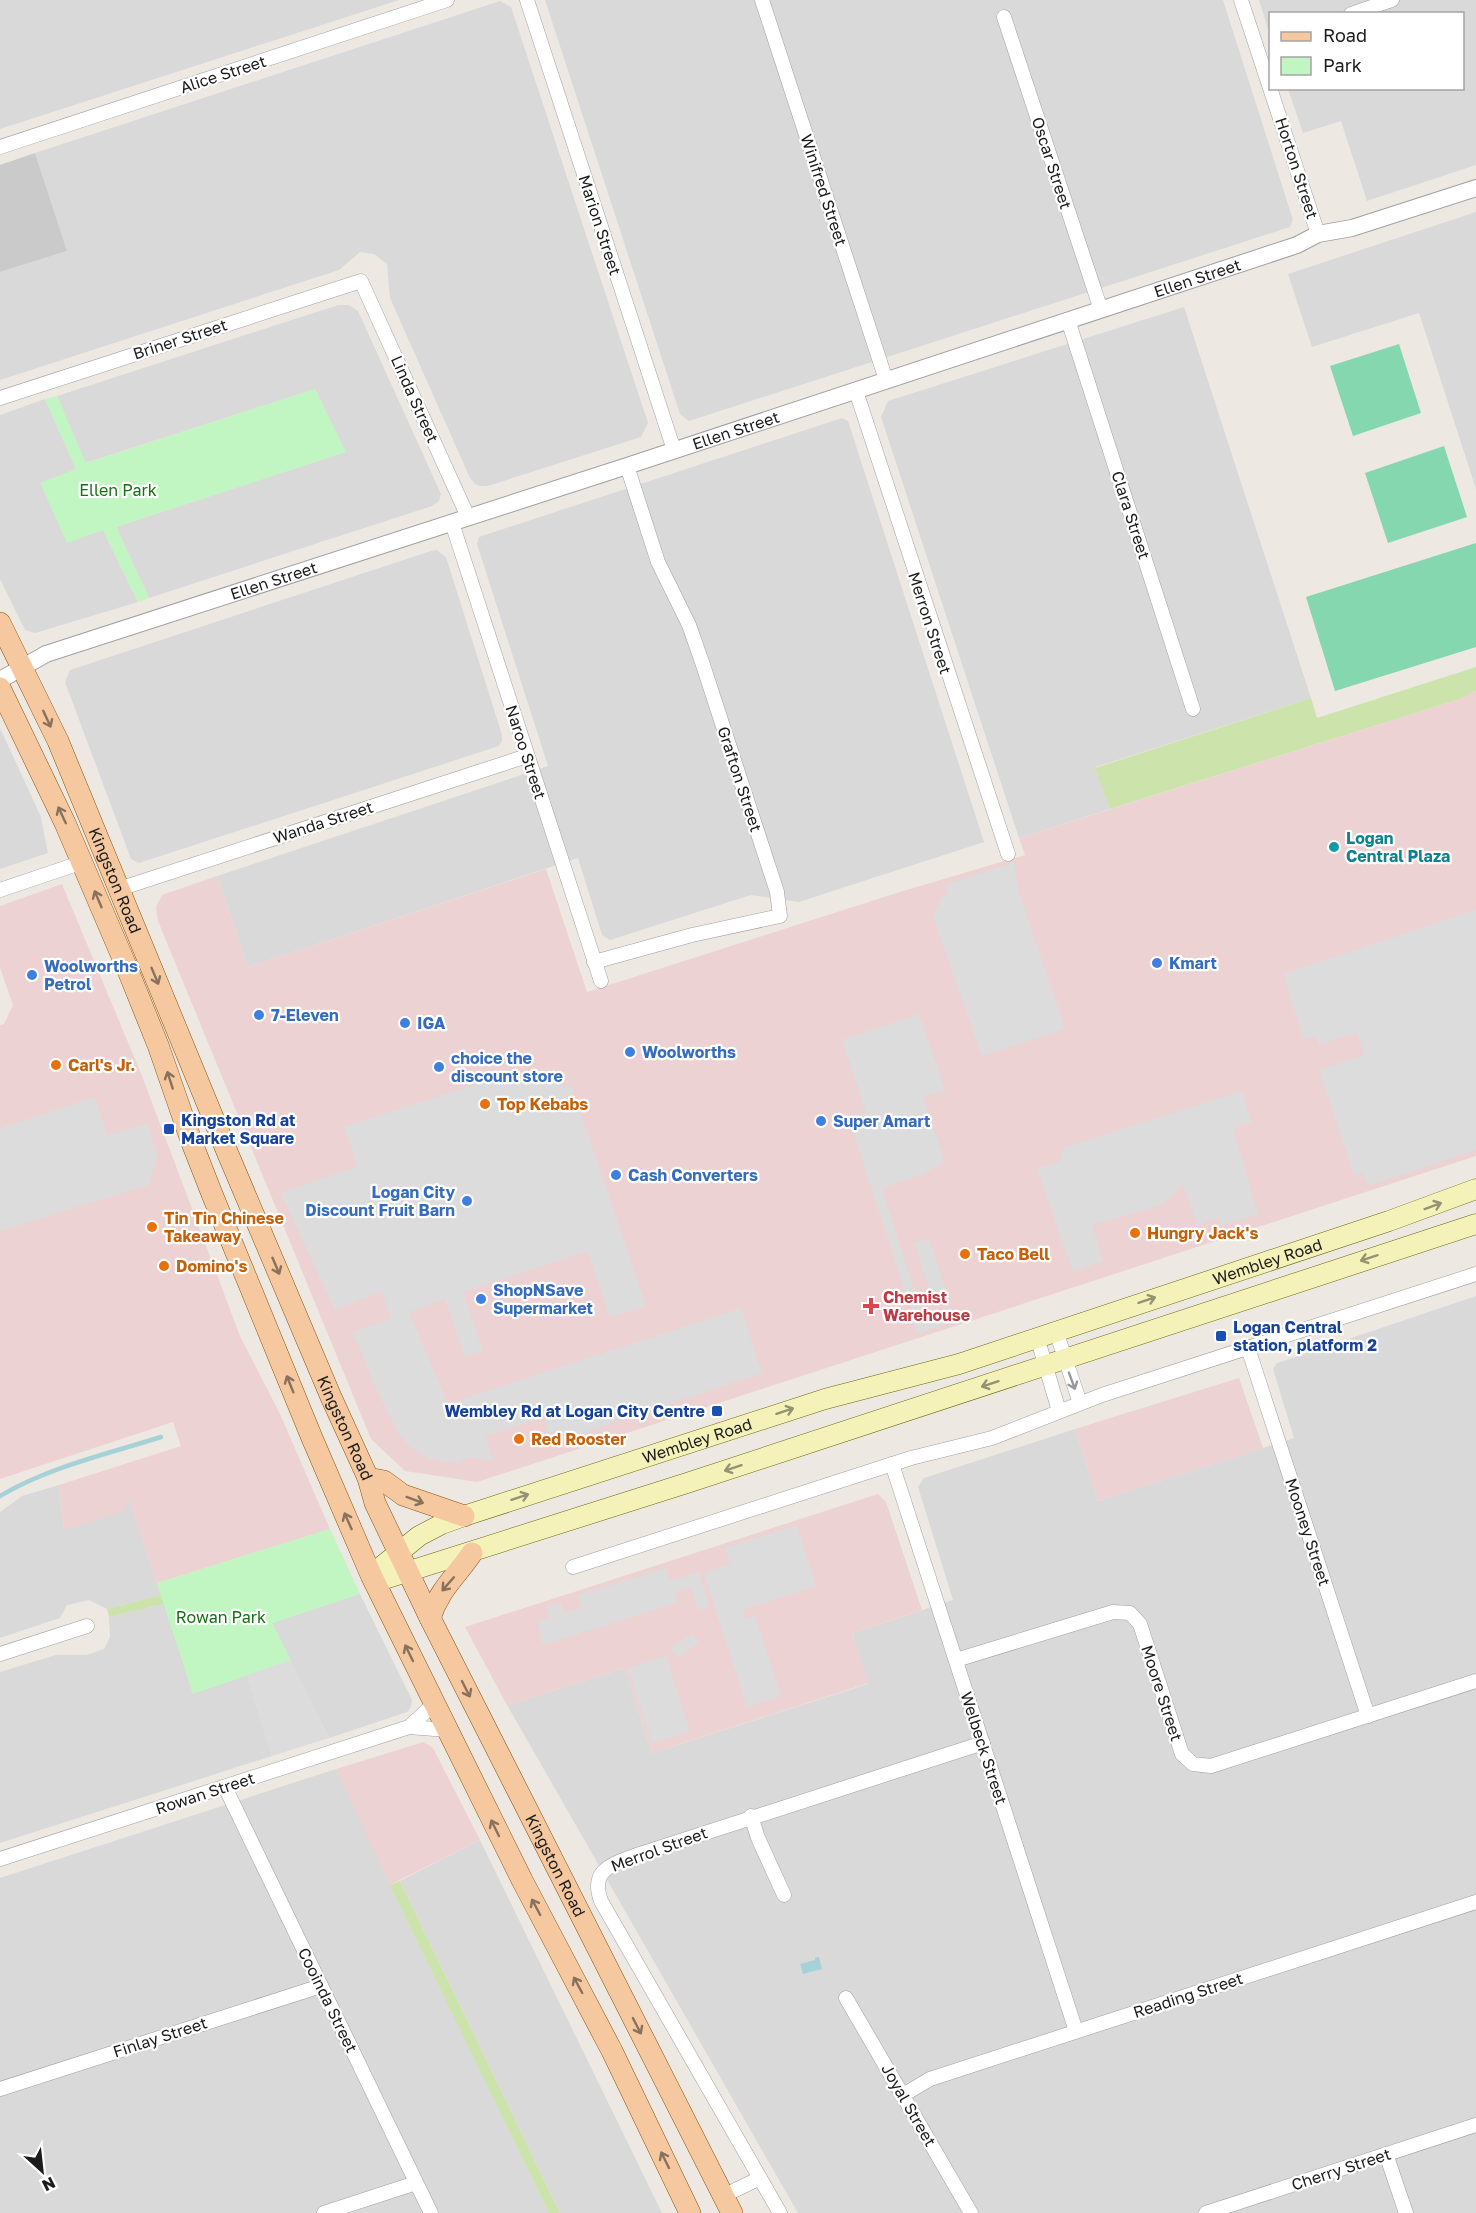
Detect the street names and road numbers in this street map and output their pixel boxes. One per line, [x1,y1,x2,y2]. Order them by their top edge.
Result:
street label: Alice Street [178,51,268,97]
street label: Oscar Street [1028,114,1076,212]
street label: Horton Street [1271,115,1323,221]
street label: Winifred Street [797,132,851,248]
street label: Marion Street [574,172,626,278]
street label: Ellen Street [1151,254,1243,302]
street label: Briner Street [130,314,230,364]
street label: Linda Street [387,352,443,446]
street label: Ellen Street [690,406,782,454]
street label: Clara Street [1107,468,1155,562]
street label: Ellen Street [227,557,320,604]
street label: Merron Street [904,569,956,677]
street label: Naroo Street [501,702,551,802]
street label: Grafton Street [714,724,766,834]
street label: Wanda Street [271,796,375,848]
street label: Kingston Road [85,824,146,936]
street label: Wembley Road [1210,1234,1325,1289]
street label: Kingston Road [313,1373,378,1483]
street label: Wembley Road [639,1413,754,1468]
street label: Mooney Street [1281,1476,1335,1588]
street label: Moore Street [1137,1643,1187,1743]
street label: Welbeck Street [956,1689,1012,1807]
street label: Rowan Street [153,1768,257,1818]
street label: Kingston Road [521,1811,590,1920]
street label: Merrol Street [608,1822,710,1876]
street label: Cooinda Street [294,1944,362,2056]
street label: Reading Street [1131,1968,1245,2022]
street label: Finlay Street [110,2012,210,2062]
street label: Joyal Street [877,2060,941,2150]
street label: Cherry Street [1289,2144,1393,2194]

